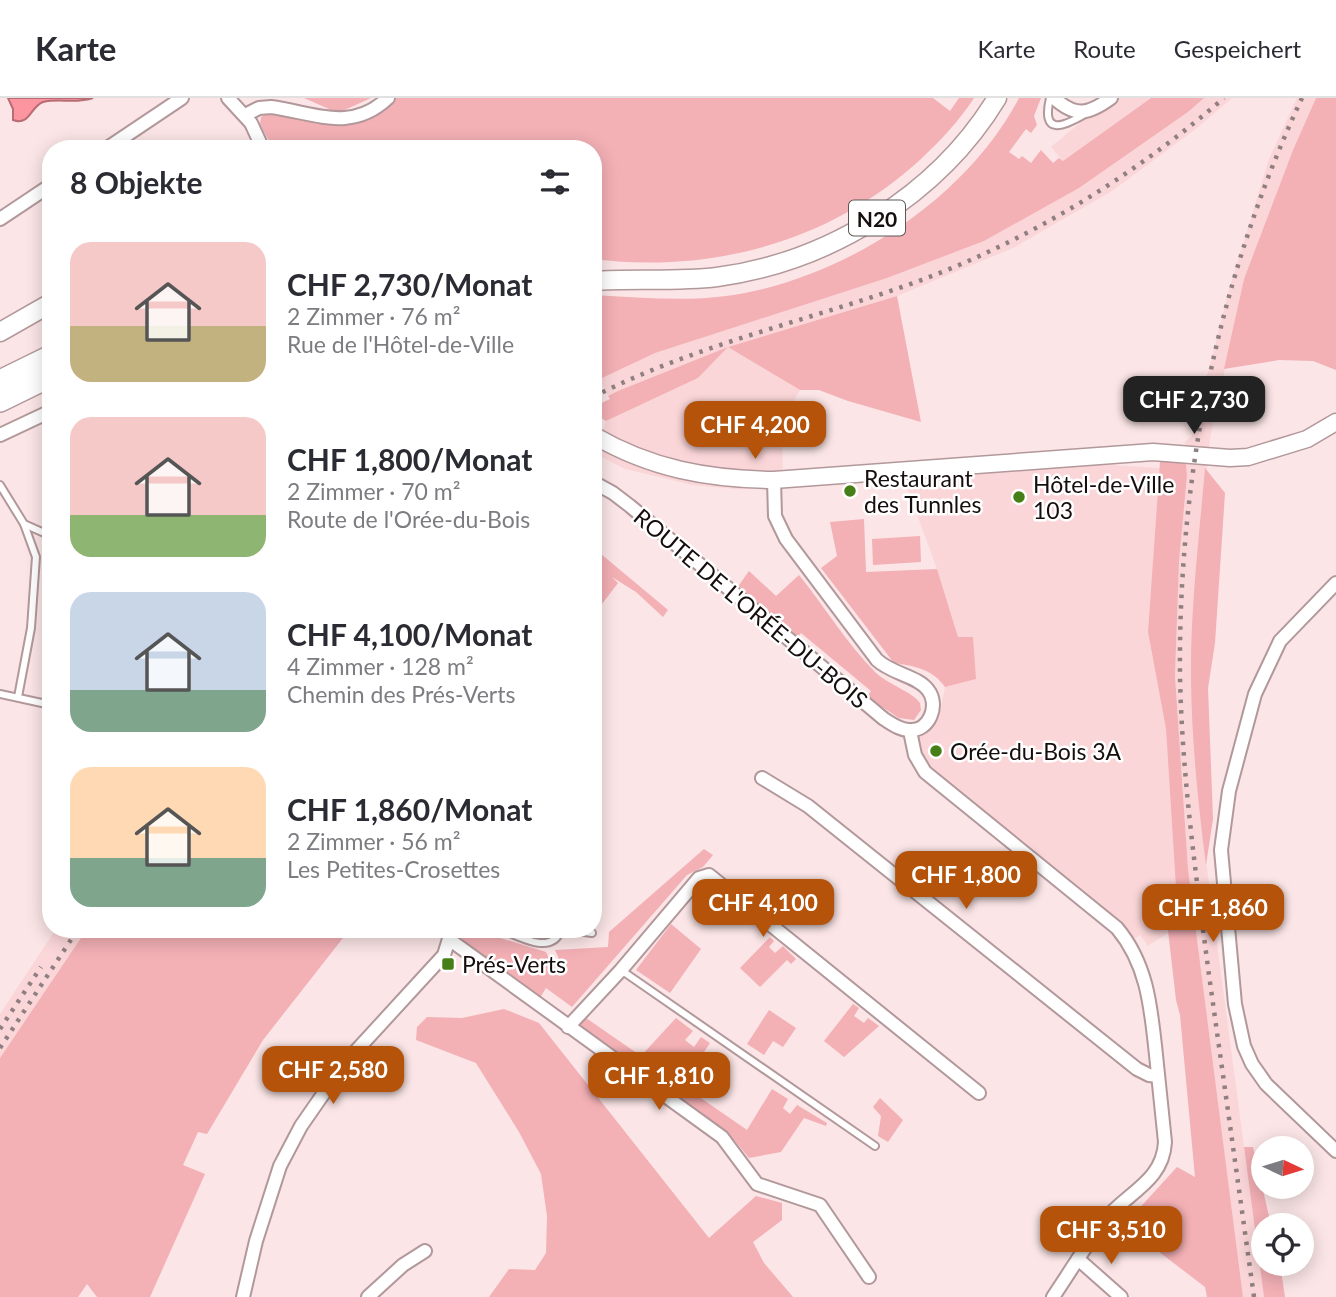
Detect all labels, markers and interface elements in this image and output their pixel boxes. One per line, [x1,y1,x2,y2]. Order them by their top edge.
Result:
text: Karte [35,28,116,68]
text: Karte [978,34,1035,63]
text: Route [1073,34,1136,63]
text: Gespeichert [1174,34,1301,63]
icon: filters [536,163,574,201]
text: 8 Objekte [70,164,202,200]
road number: N20 [849,200,905,236]
text: CHF 2,730/Monat [287,266,532,302]
icon: home [126,270,210,354]
text: 2 Zimmer · 76 m² [287,302,460,330]
text: Rue de l'Hôtel-de-Ville [287,330,514,358]
pin: CHF 2,730 [1114,376,1274,436]
text: CHF 2,730 [1139,385,1249,413]
pin: CHF 4,200 [675,402,835,461]
text: CHF 4,200 [700,410,810,438]
text: CHF 1,800/Monat [287,441,532,477]
icon: home [126,445,210,529]
place label: Restaurant des Tunnles [864,464,981,518]
place label: Hôtel-de-Ville 103 [1033,470,1174,524]
text: 2 Zimmer · 70 m² [287,477,460,505]
marker: Restaurant des Tunnles [842,483,858,499]
marker: Hôtel-de-Ville 103 [1011,489,1027,505]
street label: ROUTE DE L'ORÉE-DU-BOIS [629,502,873,714]
text: Route de l'Orée-du-Bois [287,505,530,533]
text: CHF 4,100/Monat [287,616,532,652]
icon: home [126,620,210,704]
text: 4 Zimmer · 128 m² [287,652,474,680]
text: Chemin des Prés-Verts [287,680,515,708]
place label: Orée-du-Bois 3A [950,737,1122,765]
marker: Orée-du-Bois 3A [928,743,944,759]
text: CHF 1,860/Monat [287,791,532,827]
icon: home [126,795,210,879]
text: 2 Zimmer · 56 m² [287,827,460,855]
pin: CHF 1,800 [886,852,1046,911]
text: Les Petites-Crosettes [287,855,500,883]
text: CHF 1,800 [911,860,1021,888]
pin: CHF 4,100 [683,880,843,939]
pin: CHF 1,860 [1133,884,1293,944]
text: CHF 4,100 [708,888,818,916]
text: CHF 1,860 [1158,893,1268,921]
place label: Prés-Verts [462,950,566,978]
marker: Prés-Verts [440,956,456,972]
pin: CHF 2,580 [253,1046,413,1106]
pin: CHF 1,810 [579,1052,739,1112]
text: CHF 2,580 [278,1055,388,1083]
text: CHF 1,810 [604,1061,714,1089]
north arrow [1251,1136,1314,1199]
map controls [1251,1136,1314,1276]
pin: CHF 3,510 [1031,1206,1191,1266]
button: locate [1251,1213,1314,1276]
text: CHF 3,510 [1056,1215,1166,1243]

